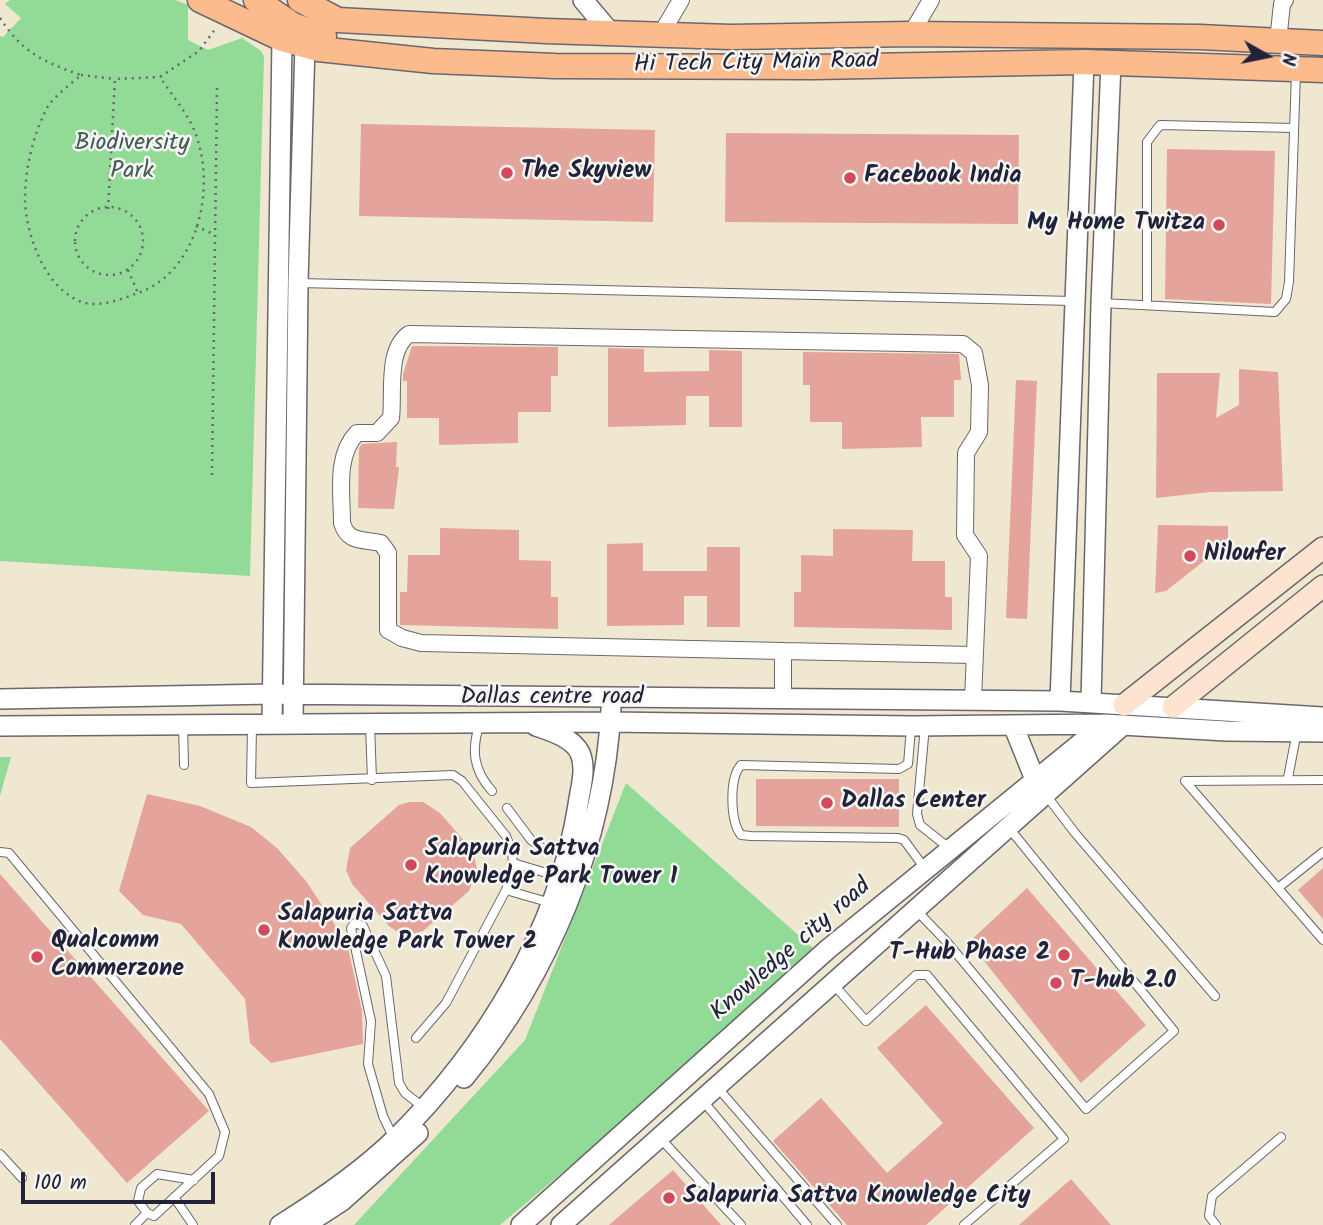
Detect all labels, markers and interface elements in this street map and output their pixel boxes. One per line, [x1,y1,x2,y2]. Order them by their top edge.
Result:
north arrow [1232,21,1302,91]
street label: Hi Tech City Main Road [633,48,879,82]
text: N [1272,51,1303,68]
park label: Biodiversity Park [75,131,189,187]
place label: The Skyview [521,159,651,187]
place label: Facebook India [864,164,1021,192]
marker: The Skyview [499,165,515,181]
marker: Facebook India [842,170,858,186]
place label: My Home Twitza [1027,211,1205,239]
marker: My Home Twitza [1211,217,1227,233]
place label: Niloufer [1204,542,1285,570]
marker: Niloufer [1182,548,1198,564]
street label: Dallas centre road [460,685,644,713]
place label: Dallas Center [841,789,986,817]
marker: Dallas Center [819,795,835,811]
place label: Salapuria Sattva Knowledge Park Tower 1 [425,837,677,893]
marker: Salapuria Sattva Knowledge Park Tower 1 [403,857,419,873]
street label: Knowledge city road [706,874,878,1028]
place label: Salapuria Sattva Knowledge Park Tower 2 [278,902,537,958]
marker: Salapuria Sattva Knowledge Park Tower 2 [256,922,272,938]
place label: Qualcomm Commerzone [51,929,184,985]
place label: T-Hub Phase 2 [889,941,1050,969]
marker: T-Hub Phase 2 [1056,947,1072,963]
marker: Qualcomm Commerzone [29,949,45,965]
place label: T-hub 2.0 [1070,969,1176,997]
marker: T-hub 2.0 [1048,975,1064,991]
scale bar [24,1158,219,1202]
text: 100 m [34,1167,87,1200]
place label: Salapuria Sattva Knowledge City [683,1184,1030,1212]
marker: Salapuria Sattva Knowledge City [661,1190,677,1206]

